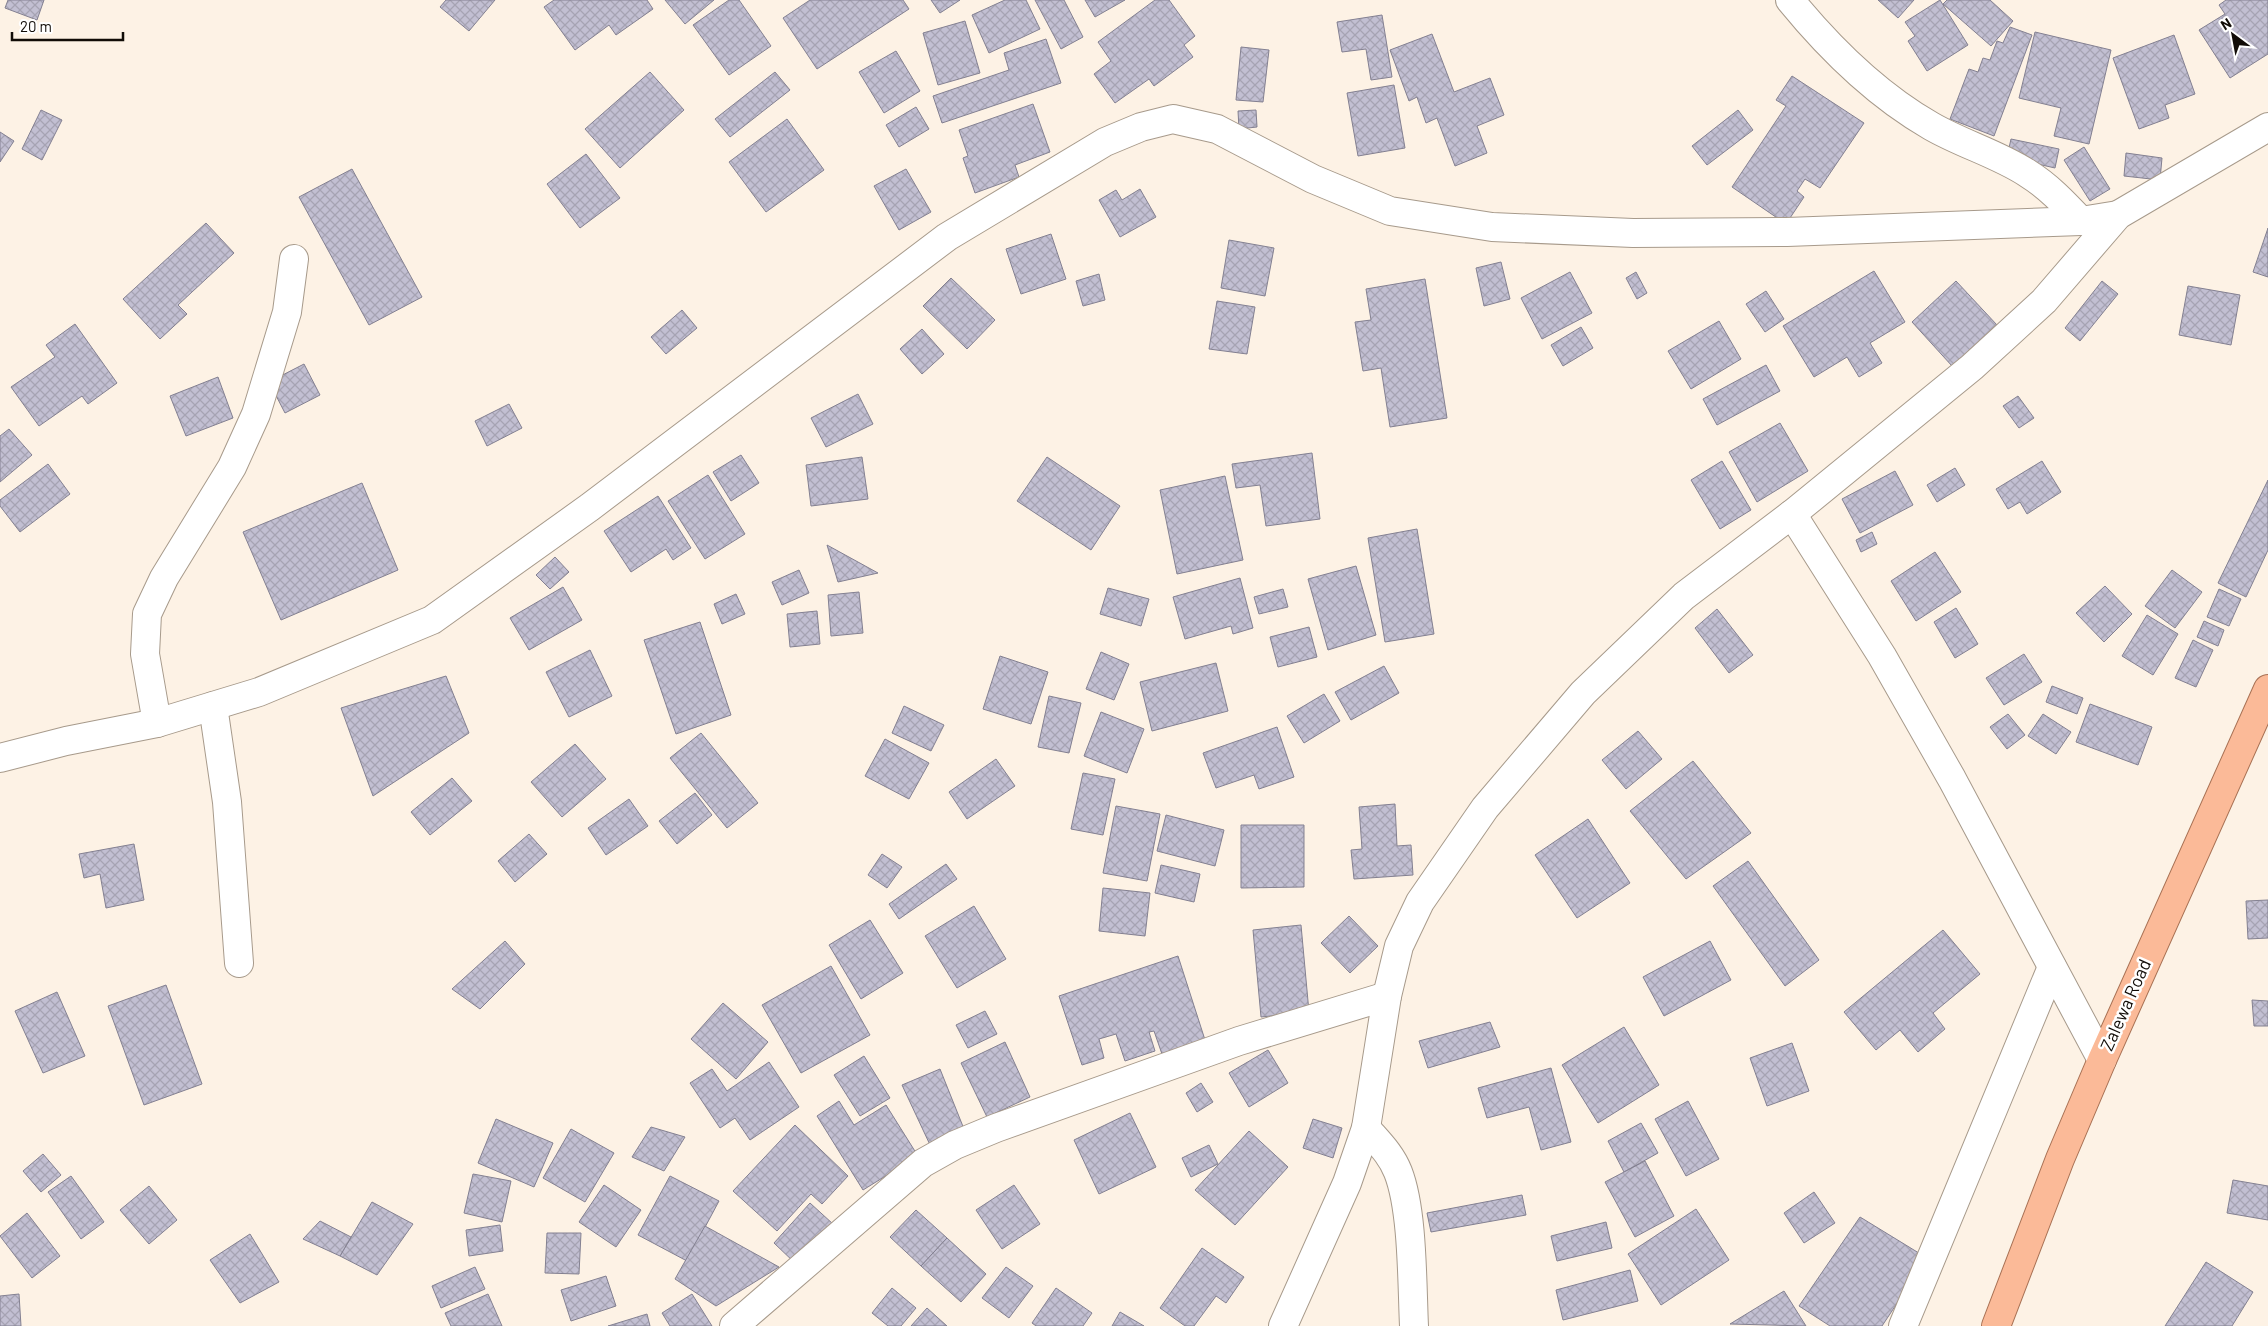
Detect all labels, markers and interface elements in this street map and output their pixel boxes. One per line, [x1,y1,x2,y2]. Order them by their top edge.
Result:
scale bar [12,10,124,42]
north arrow [2208,10,2258,60]
text: N [2217,14,2234,33]
text: 20 m [20,17,52,35]
street label: Zalewa Road [2095,955,2155,1054]

